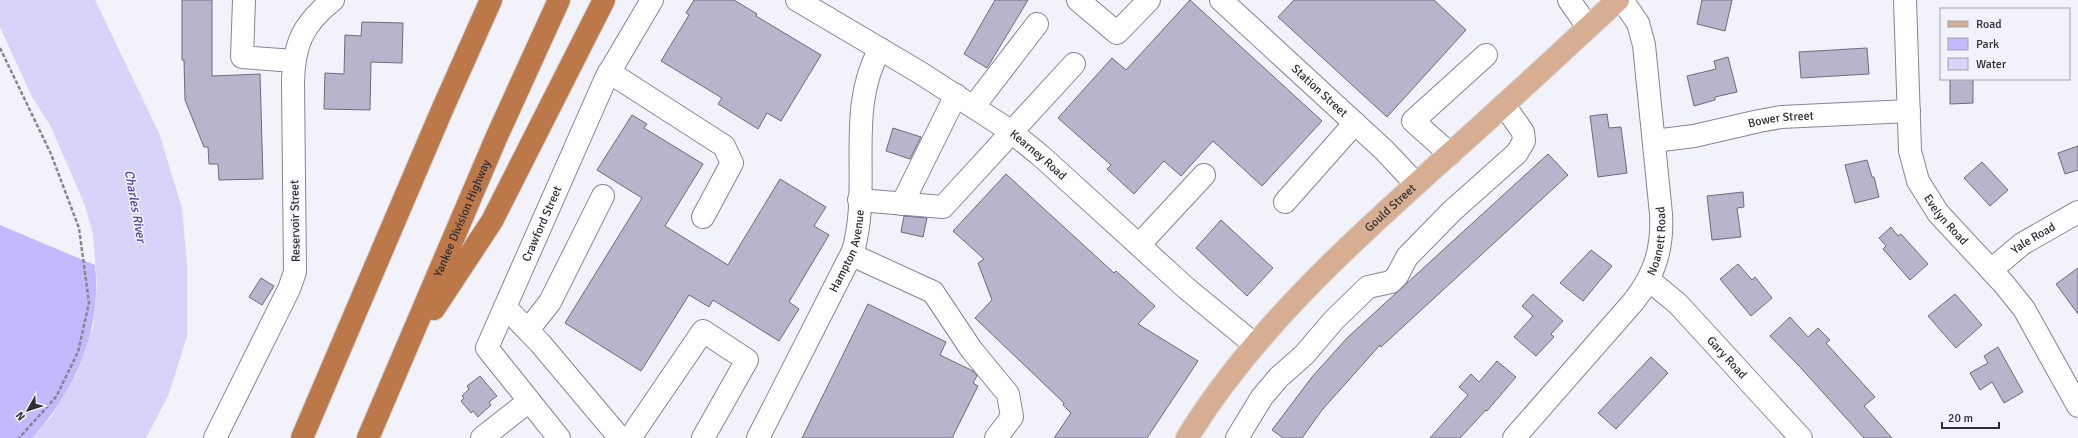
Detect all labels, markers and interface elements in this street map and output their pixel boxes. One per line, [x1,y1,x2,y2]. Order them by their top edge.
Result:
legend [1940,8,2070,80]
text: Road [1976,17,2002,32]
text: Park [1976,37,1999,52]
text: Water [1976,57,2007,72]
street label: Station Street [1288,61,1351,121]
street label: Bower Street [1747,108,1814,131]
street label: Kearney Road [1007,127,1069,183]
street label: Yankee Division Highway [431,157,494,279]
water label: Charles River [121,169,150,246]
street label: Reservoir Street [287,180,304,262]
street label: Gould Street [1362,181,1419,236]
street label: Crawford Street [519,184,565,264]
street label: Evelyn Road [1920,192,1971,249]
street label: Noanett Road [1644,206,1669,278]
street label: Hampton Avenue [826,209,868,295]
street label: Yale Road [2008,219,2058,258]
street label: Gary Road [1703,333,1750,382]
north arrow [8,390,48,430]
scale bar [1942,404,1999,430]
text: N [13,409,28,423]
text: 20 m [1948,411,1973,426]

